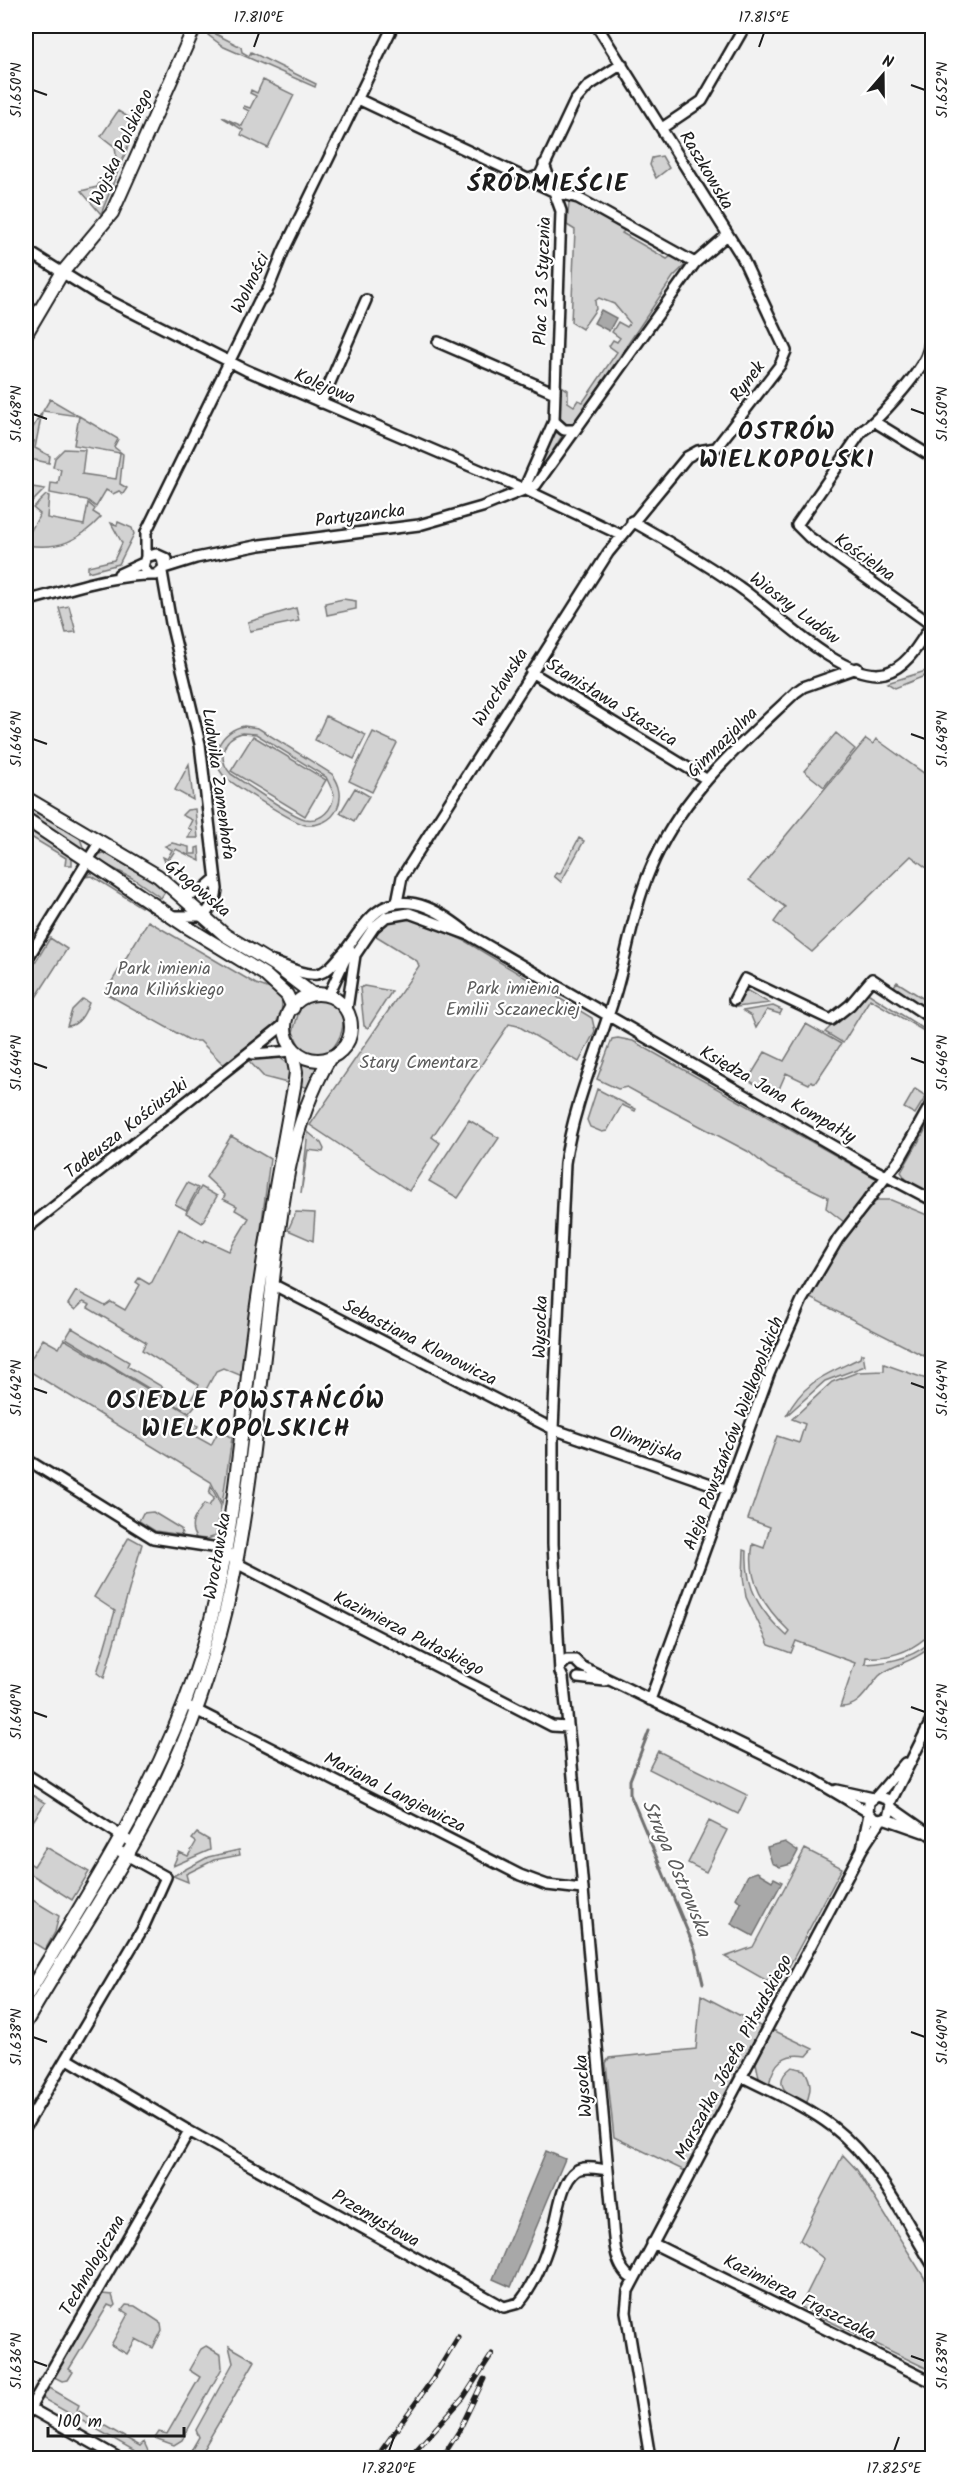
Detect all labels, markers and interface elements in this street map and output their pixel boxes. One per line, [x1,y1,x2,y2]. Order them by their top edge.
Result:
text: 17.810°E [234,6,285,30]
text: 17.815°E [739,6,791,30]
north arrow [853,45,913,105]
text: N [879,49,897,76]
text: 51.650°N [5,62,29,118]
text: 51.652°N [931,62,955,118]
street label: Wojska Polskiego [83,84,162,211]
street label: Raszkowska [671,126,741,216]
district label: ŚRÓDMIEŚCIE [467,165,629,204]
street label: Plac 23 Stycznia [527,216,560,346]
street label: Wolności [224,248,279,319]
street label: Rynek [723,355,774,409]
street label: Kolejowa [289,361,360,413]
text: 51.648°N [5,385,29,443]
text: 51.650°N [931,386,955,442]
district label: OSTRÓW WIELKOPOLSKI [699,413,875,480]
street label: Partyzancka [314,497,407,536]
street label: Kościelna [827,526,901,590]
street label: Wiosny Ludów [743,565,846,654]
street label: Wrocławska [466,643,537,733]
street label: Stanisława Staszica [540,651,683,755]
street label: Gimnazjalna [681,701,765,785]
street label: Ludwika Zamenhofa [193,707,242,862]
text: 51.648°N [931,710,955,768]
text: 51.646°N [5,711,29,767]
street label: Głogowska [157,853,237,926]
park label: Park imienia Jana Kilińskiego [104,955,224,1005]
park label: Park imienia Emilii Sczaneckiej [446,975,582,1025]
text: 51.644°N [5,1035,29,1091]
text: 51.646°N [931,1035,955,1091]
street label: Księdza Jana Kompałły [693,1039,862,1152]
park label: Stary Cmentarz [360,1049,478,1078]
street label: Tadeusza Kościuszki [59,1071,196,1187]
street label: Sebastiana Klonowicza [337,1292,502,1395]
street label: Wysocka [526,1295,557,1359]
street label: Aleja Powstańców Wielkopolskich [676,1312,792,1555]
text: 51.642°N [5,1360,29,1416]
text: 51.644°N [931,1360,955,1416]
district label: OSIEDLE POWSTAŃCÓW WIELKOPOLSKICH [106,1382,386,1449]
street label: Olimpijska [605,1418,686,1471]
street label: Wrocławska [197,1510,240,1602]
street label: Kazimierza Pułaskiego [328,1584,489,1685]
text: 51.640°N [5,1684,29,1740]
text: 51.642°N [931,1684,955,1740]
street label: Mariana Langiewicza [318,1745,470,1842]
water label: Struga Ostrowska [632,1795,719,1944]
street label: Marszałka Józefa Piłsudskiego [668,1950,801,2166]
text: 51.638°N [5,2008,29,2066]
text: 51.640°N [931,2009,955,2065]
street label: Wysocka [567,2053,602,2119]
street label: Przemysłowa [326,2182,425,2256]
street label: Technologiczna [53,2210,134,2322]
street label: Kazimierza Frąszczaka [718,2247,881,2349]
text: 51.638°N [931,2332,955,2390]
text: 51.636°N [5,2333,29,2389]
scale bar [48,2400,184,2438]
text: 100 m [57,2408,102,2437]
text: 17.820°E [362,2457,417,2481]
text: 17.825°E [867,2457,923,2481]

